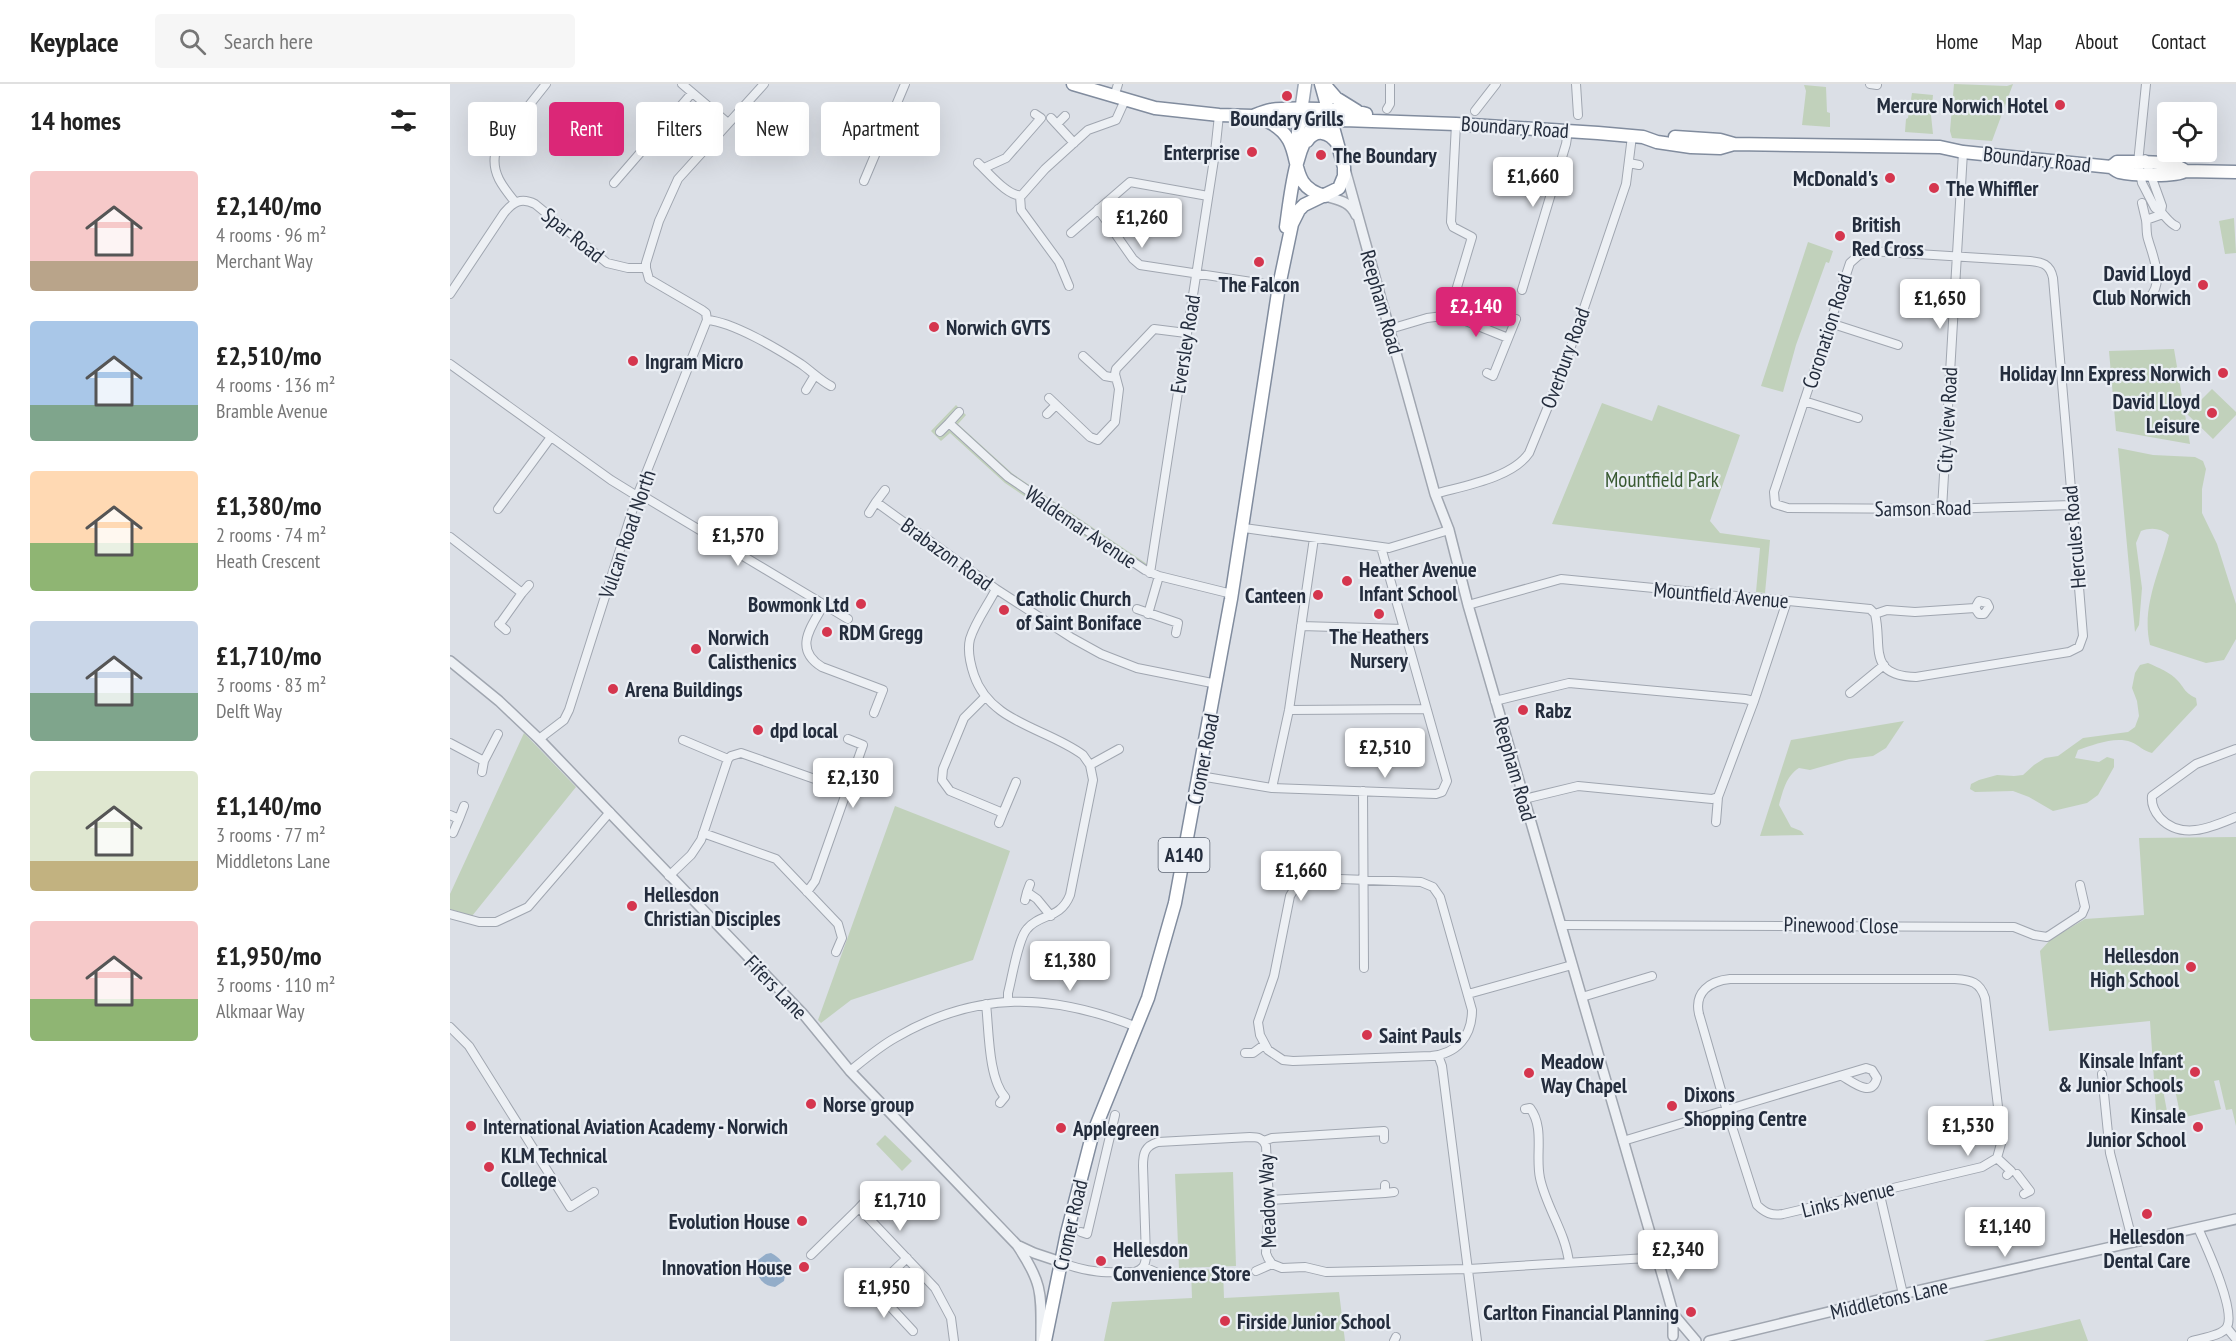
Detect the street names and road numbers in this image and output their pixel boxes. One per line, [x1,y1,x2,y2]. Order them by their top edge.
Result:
street label: Boundary Road [1460,110,1570,144]
street label: Boundary Road [1982,140,2092,178]
street label: Spar Road [536,202,610,268]
street label: Reepham Road [1354,247,1410,357]
street label: Coronation Road [1796,270,1858,392]
street label: Eversley Road [1164,293,1206,395]
street label: Overbury Road [1534,304,1596,412]
street label: City View Road [1931,366,1963,474]
street label: Vulcan Road North [592,466,662,603]
street label: Waldemar Avenue [1020,480,1142,574]
street label: Hercules Road [2056,484,2092,590]
street label: Samson Road [1874,494,1972,522]
street label: Brabazon Road [896,512,998,596]
street label: Mountfield Avenue [1652,576,1790,614]
street label: Cromer Road [1181,711,1225,807]
street label: Reepham Road [1487,714,1543,824]
road number: A140 [1158,838,1210,872]
street label: Pinewood Close [1783,910,1899,940]
street label: Fifers Lane [739,949,813,1025]
street label: Meadow Way [1252,1153,1282,1249]
street label: Links Avenue [1799,1174,1897,1224]
street label: Cromer Road [1046,1177,1094,1273]
street label: Middletons Lane [1828,1272,1950,1326]

